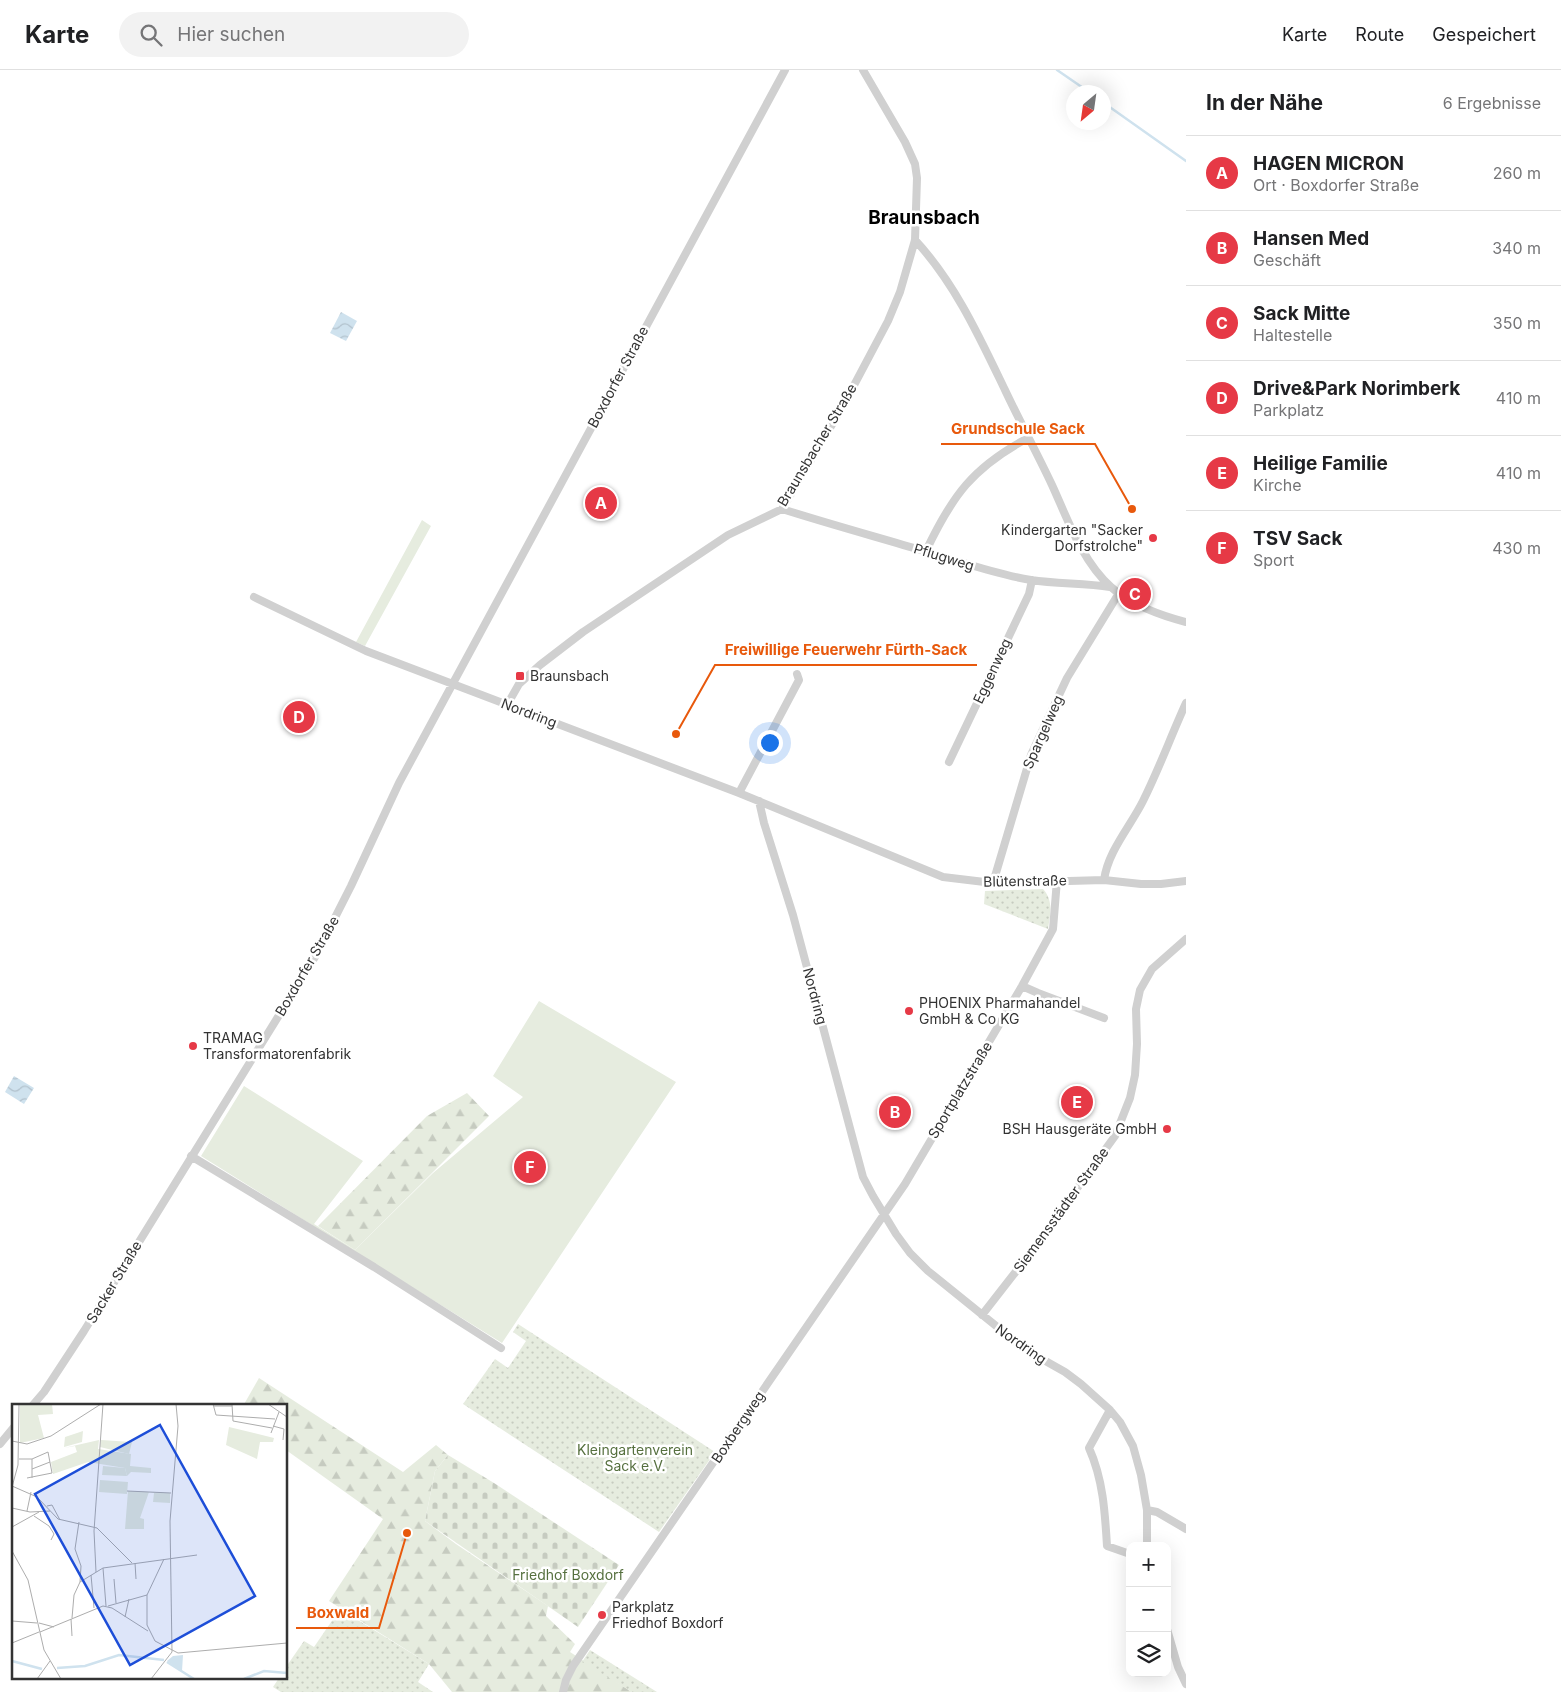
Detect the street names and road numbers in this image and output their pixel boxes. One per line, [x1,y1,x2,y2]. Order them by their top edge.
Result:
street label: Boxdorfer Straße [584,323,652,430]
street label: Braunsbacher Straße [773,380,860,509]
street label: Pflugweg [912,539,976,574]
street label: Eggenweg [969,635,1014,706]
street label: Spargelweg [1019,692,1066,771]
street label: Nordring [499,694,559,731]
street label: Blütenstraße [983,871,1067,890]
street label: Boxdorfer Straße [271,913,342,1019]
street label: Nordring [800,966,831,1026]
street label: Sportplatzstraße [924,1038,995,1141]
street label: Siemensstädter Straße [1009,1144,1112,1276]
street label: Sacker Straße [82,1237,145,1326]
street label: Nordring [993,1320,1050,1367]
street label: Boxbergweg [707,1387,768,1466]

